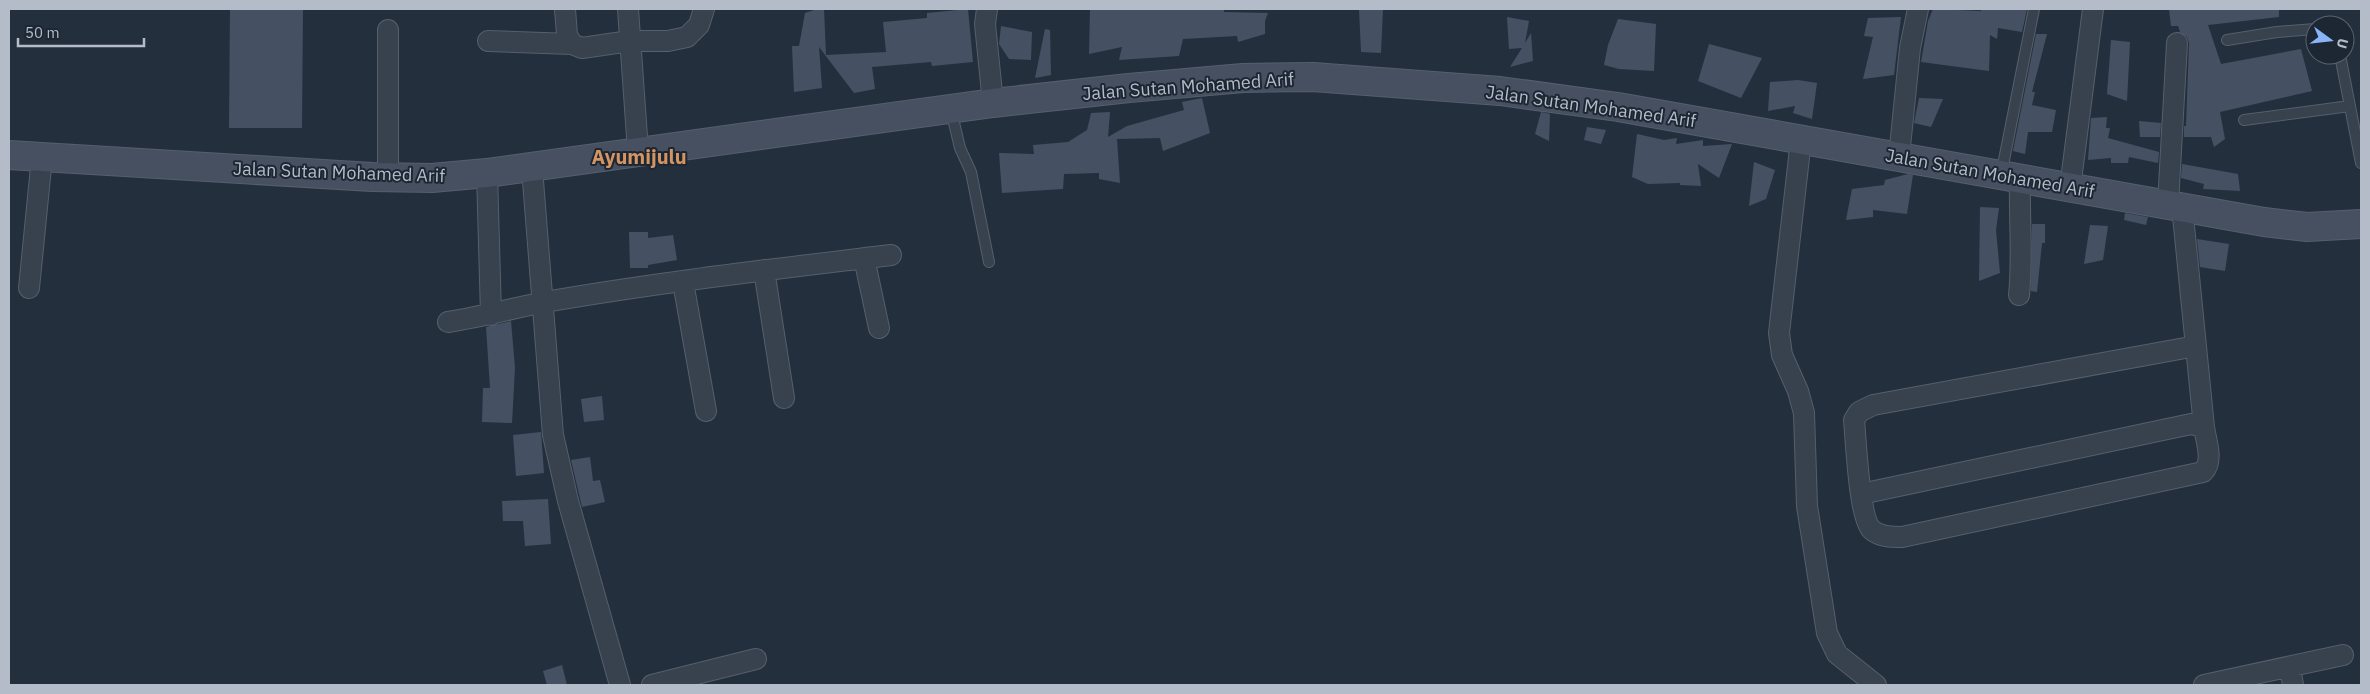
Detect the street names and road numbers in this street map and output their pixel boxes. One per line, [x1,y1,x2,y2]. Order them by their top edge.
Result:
street label: Jalan Sutan Mohamed Arif [1081,67,1295,105]
street label: Jalan Sutan Mohamed Arif [1484,80,1698,132]
street label: Jalan Sutan Mohamed Arif [1884,143,2097,203]
street label: Jalan Sutan Mohamed Arif [233,157,446,187]

